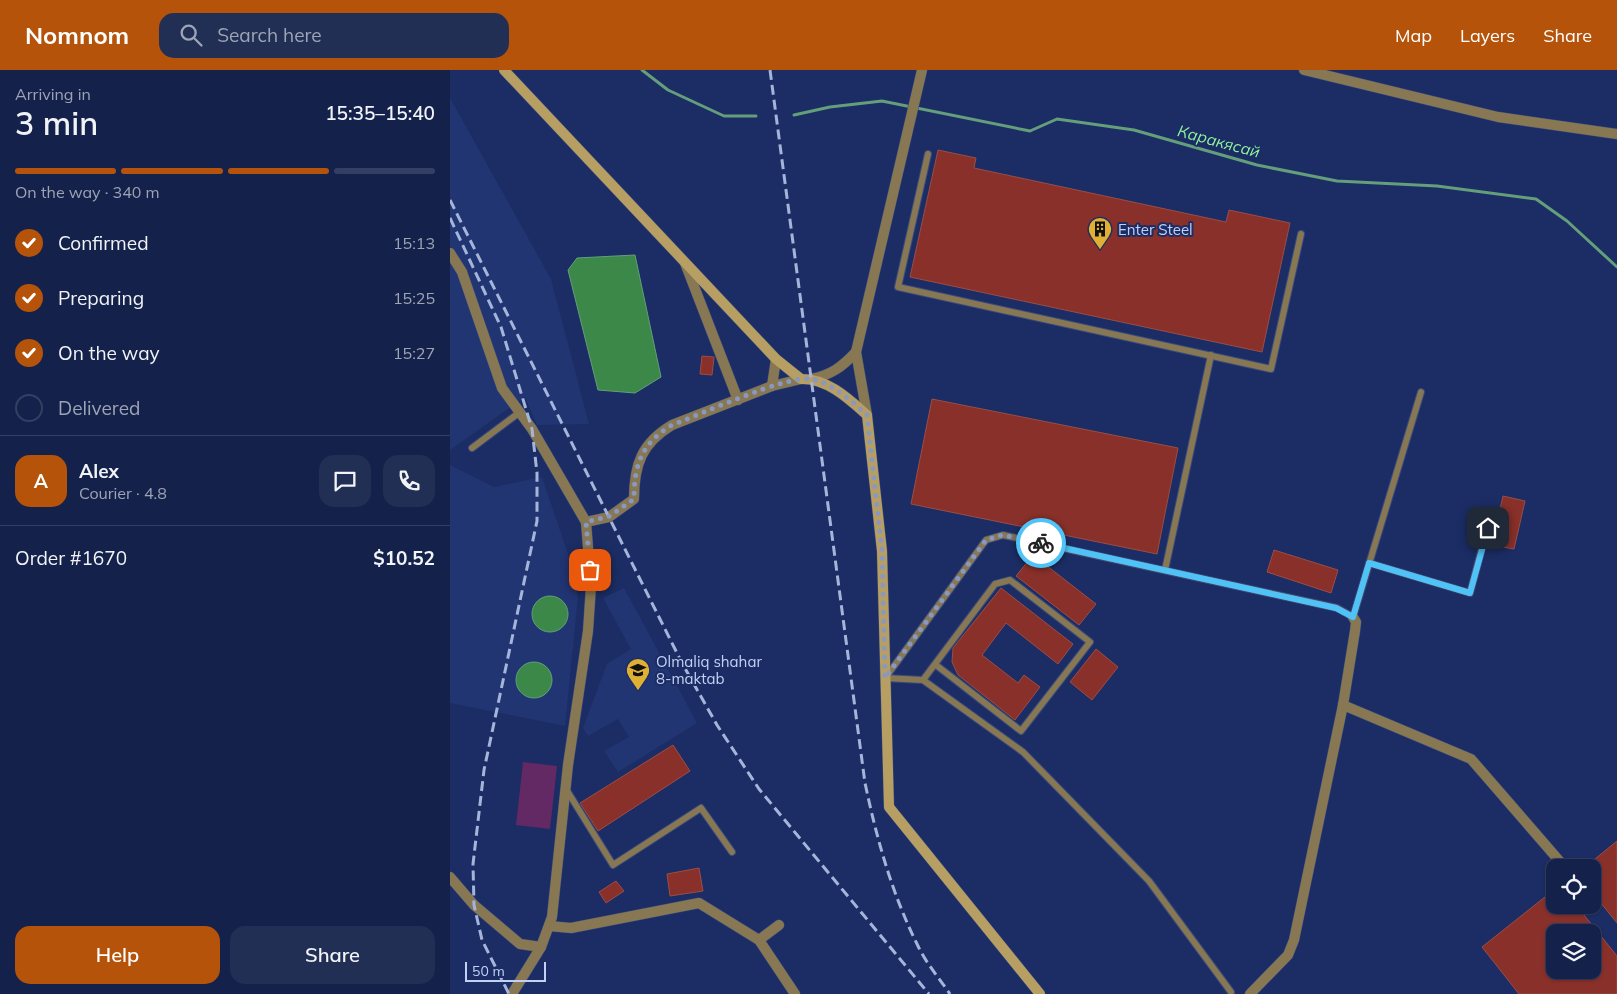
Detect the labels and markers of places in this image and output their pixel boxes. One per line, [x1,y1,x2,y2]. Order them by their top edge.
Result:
building icon: Enter Steel [1087,216,1113,250]
place label: Enter Steel [1118,220,1193,239]
pin [1467,507,1509,549]
pin [569,549,611,591]
place label: Olmaliq shahar 8-maktab [656,652,762,688]
school or university icon: Olmaliq shahar 8-maktab [625,657,651,691]

